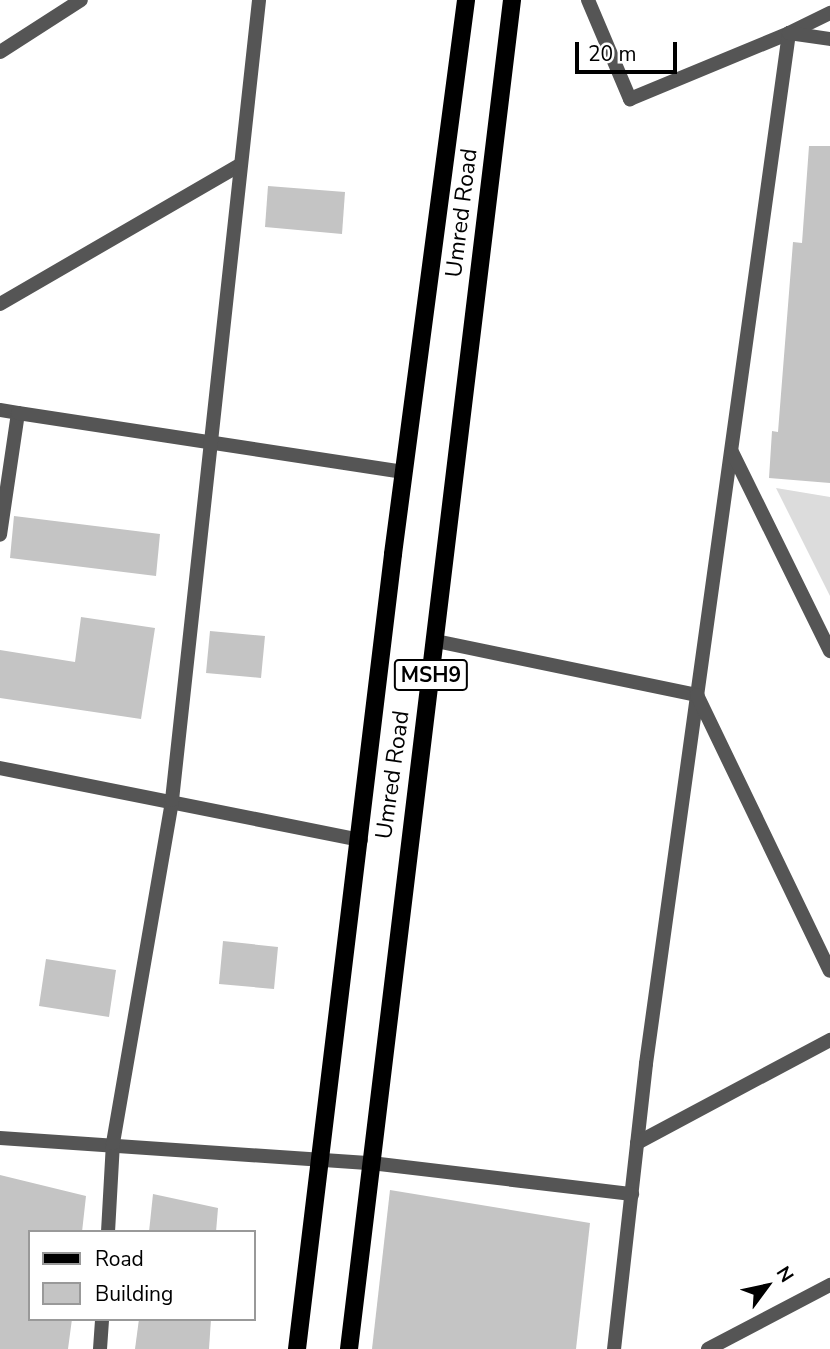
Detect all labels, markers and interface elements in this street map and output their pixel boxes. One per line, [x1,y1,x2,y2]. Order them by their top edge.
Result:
scale bar [578,28,680,72]
text: 20 m [588,40,637,68]
street label: Umred Road [440,147,484,279]
road number: MSH9 [392,658,470,692]
street label: Umred Road [370,709,416,841]
legend [28,1230,256,1321]
text: Road [95,1245,144,1273]
north arrow [732,1251,802,1321]
text: N [770,1262,799,1288]
text: Building [95,1280,173,1308]

